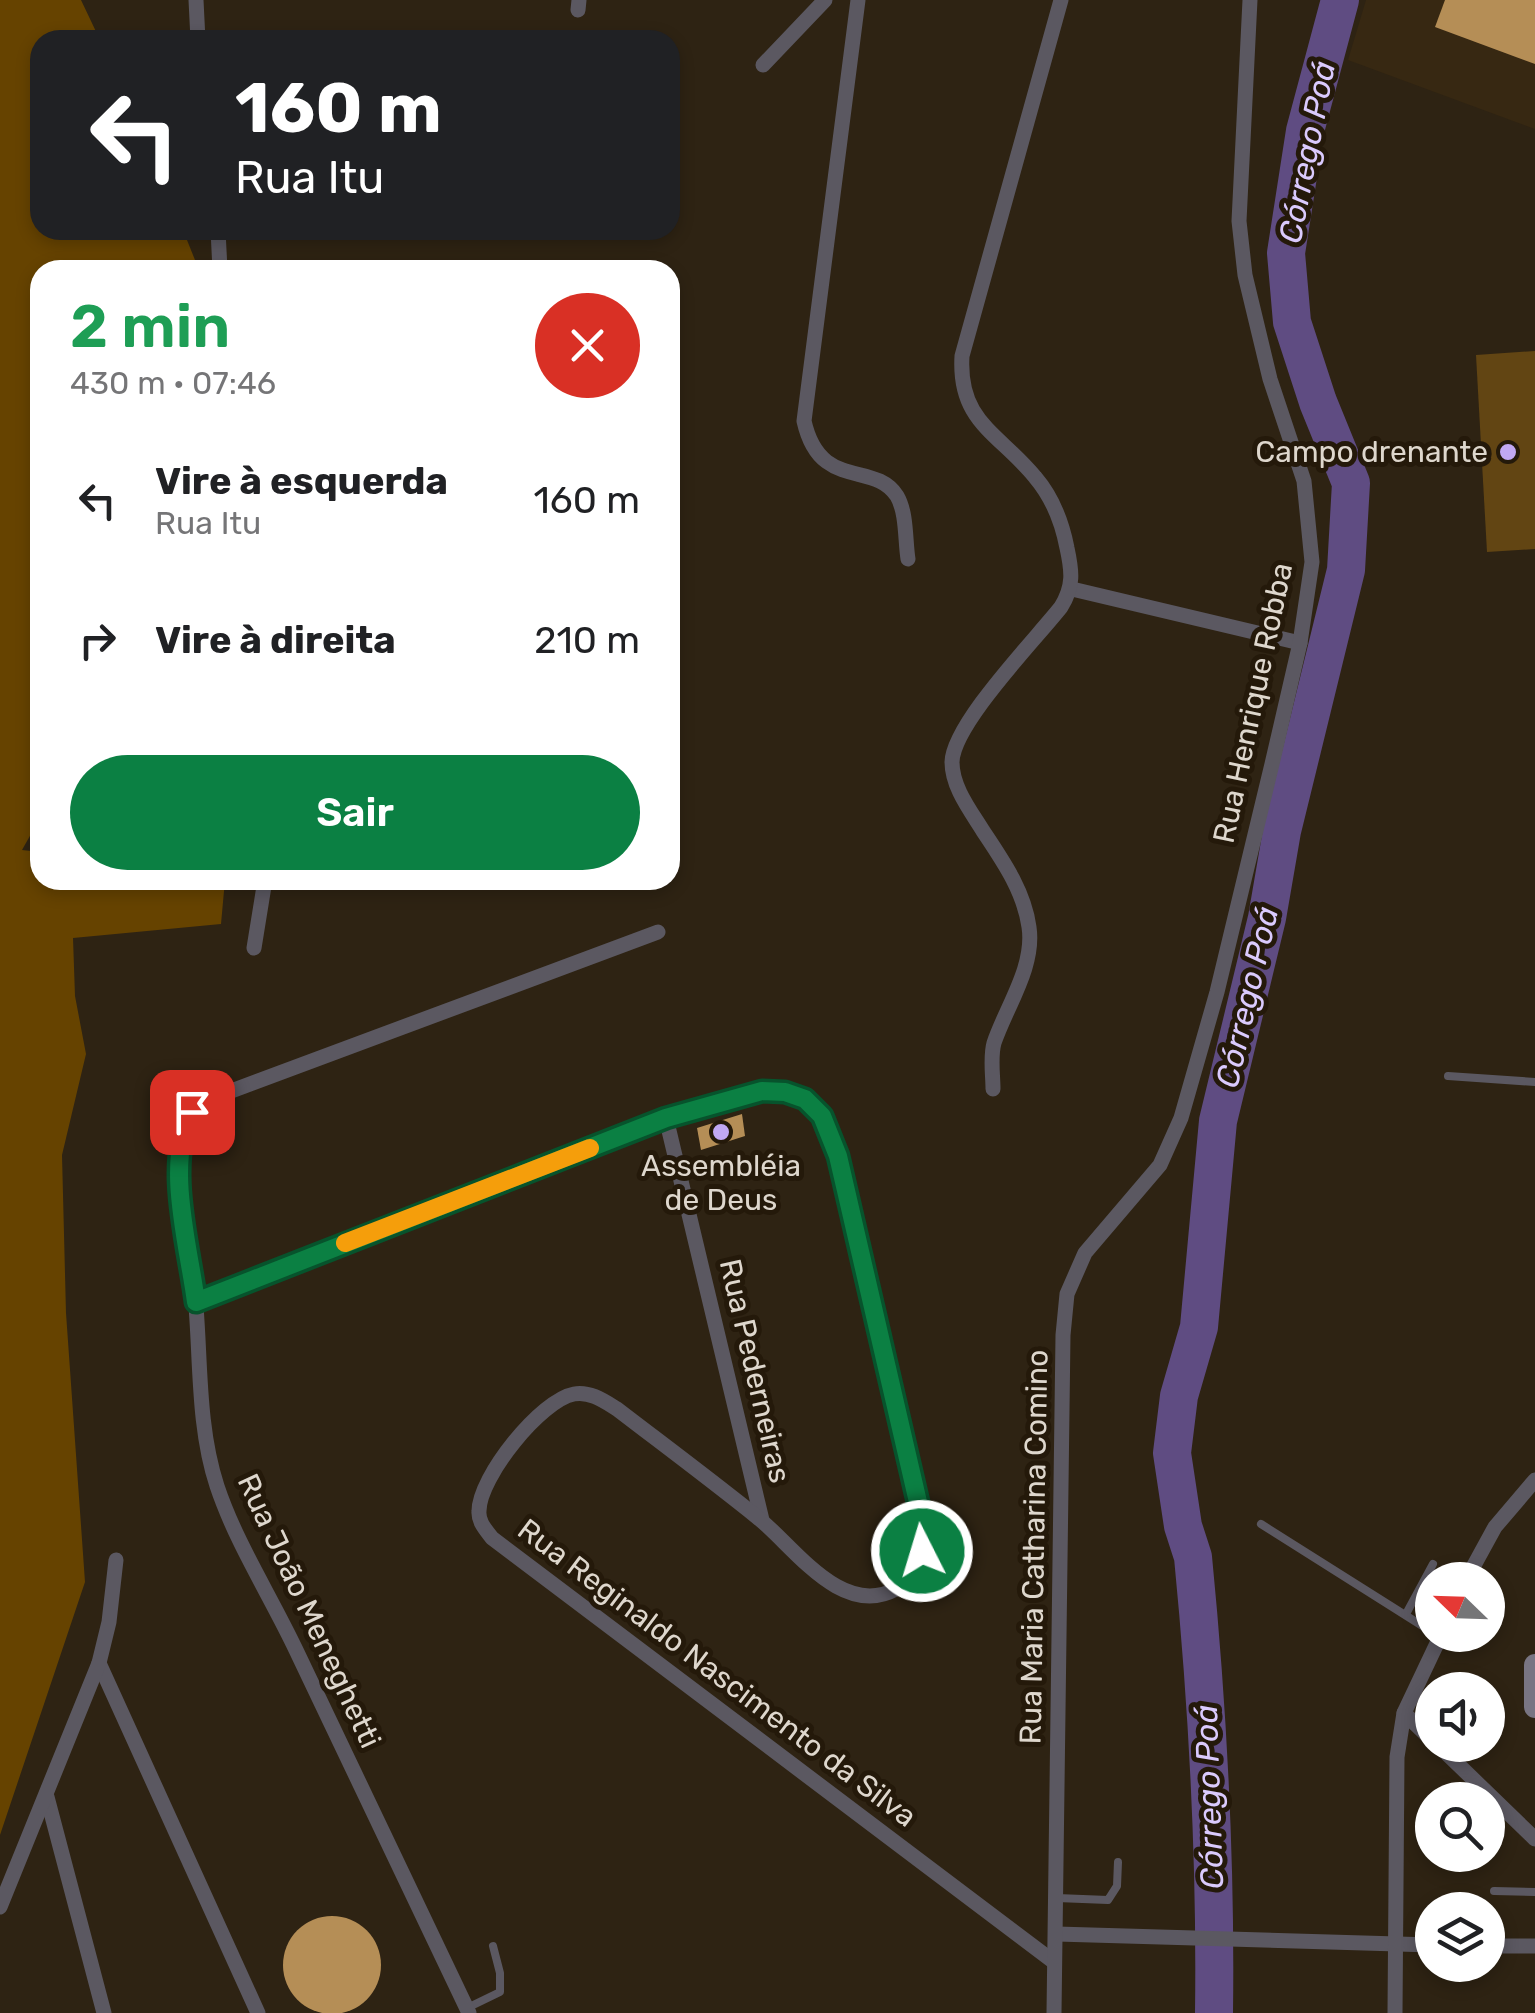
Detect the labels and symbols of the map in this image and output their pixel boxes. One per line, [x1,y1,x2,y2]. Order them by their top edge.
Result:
water label: Córrego Poá [1271,58,1343,246]
place label: Campo drenante [1255,434,1488,470]
marker: Campo drenante [1497,441,1519,463]
street label: Rua Henrique Robba [1206,560,1300,846]
water label: Córrego Poá [1208,903,1286,1091]
pin [150,1070,235,1155]
marker: Assembléia de Deus [710,1121,732,1143]
place label: Assembléia de Deus [641,1148,801,1218]
street label: Rua Pederneiras [712,1255,798,1487]
street label: Rua Maria Catharina Comino [1013,1349,1055,1745]
street label: Rua João Meneghetti [230,1468,388,1754]
position arrow [870,1499,974,1603]
street label: Rua Reginaldo Nascimento da Silva [511,1511,923,1835]
north arrow [1415,1562,1505,1652]
water label: Córrego Poá [1187,1704,1231,1890]

